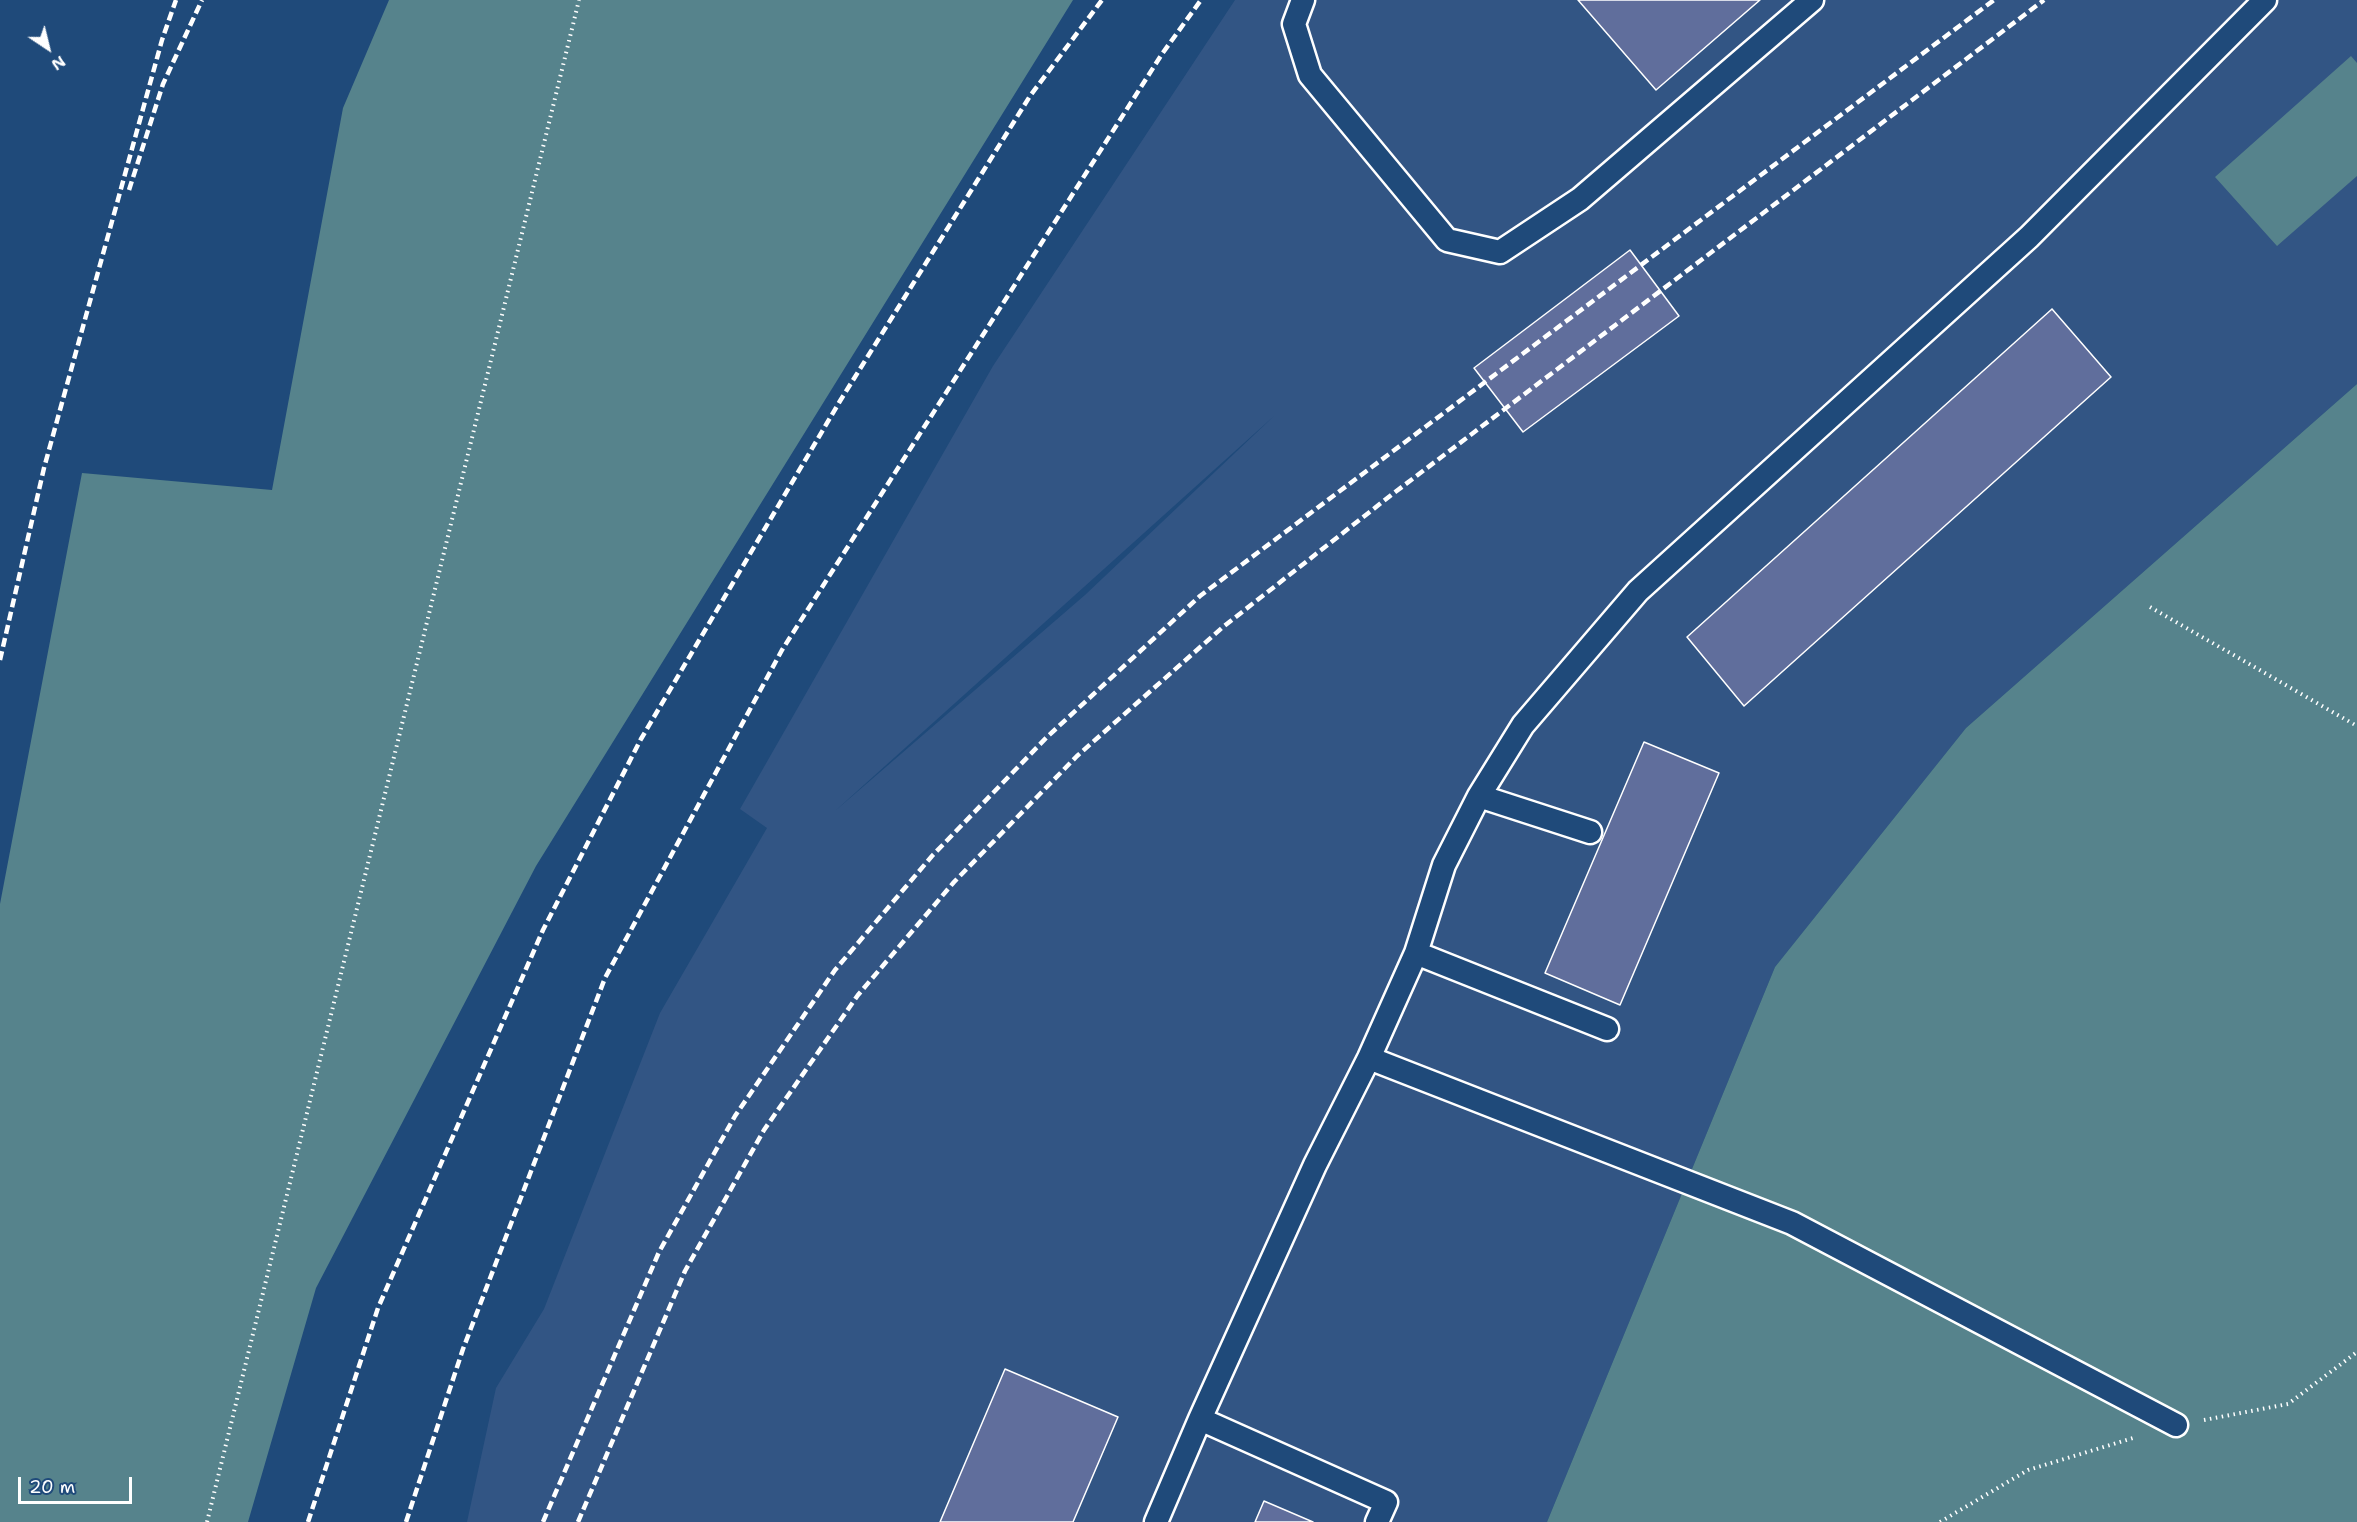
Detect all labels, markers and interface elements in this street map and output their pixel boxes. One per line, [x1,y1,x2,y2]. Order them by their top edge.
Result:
north arrow [18,18,78,78]
text: N [47,51,70,75]
scale bar [21,1465,135,1503]
text: 20 m [29,1475,75,1499]

